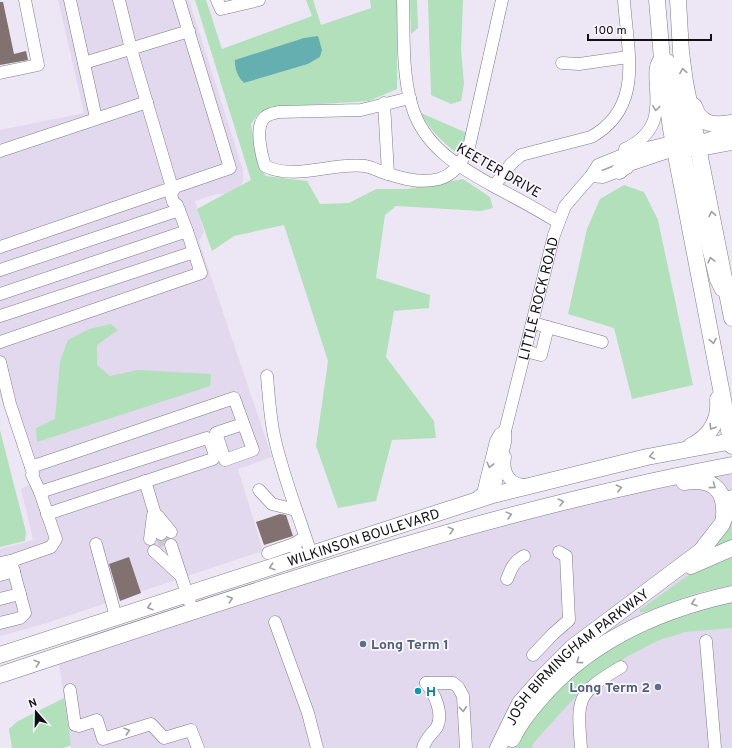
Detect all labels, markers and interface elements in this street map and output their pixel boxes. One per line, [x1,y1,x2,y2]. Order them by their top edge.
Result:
scale bar [588,16,711,42]
text: 100 m [594,23,627,39]
one-way arrow [679,68,688,74]
one-way arrow [652,104,661,111]
street label: KEETER DRIVE [453,140,544,202]
one-way arrow [708,211,716,217]
street label: LITTLE ROCK ROAD [516,235,563,362]
one-way arrow [707,257,715,264]
one-way arrow [708,338,716,344]
one-way arrow [709,423,717,430]
one-way arrow [649,452,655,460]
one-way arrow [486,462,494,469]
one-way arrow [708,481,715,488]
one-way arrow [616,485,622,493]
one-way arrow [558,498,564,506]
street label: WILKINSON BOULEVARD [285,506,442,571]
one-way arrow [506,511,513,519]
one-way arrow [448,526,455,535]
one-way arrow [268,562,275,571]
street label: JOSH BIRMINGHAM PARKWAY [503,586,653,729]
one-way arrow [226,595,233,604]
one-way arrow [691,598,698,607]
one-way arrow [146,602,153,610]
place label: Long Term 1 [371,637,449,654]
marker: Long Term 1 [358,639,368,649]
one-way arrow [576,656,583,663]
one-way arrow [33,659,40,667]
place label: Long Term 2 [569,680,650,697]
marker: Long Term 2 [653,682,663,692]
place label: H [426,684,436,701]
marker: H [413,686,423,696]
north arrow [16,692,56,732]
text: N [27,696,39,711]
one-way arrow [459,706,468,712]
one-way arrow [124,728,131,736]

